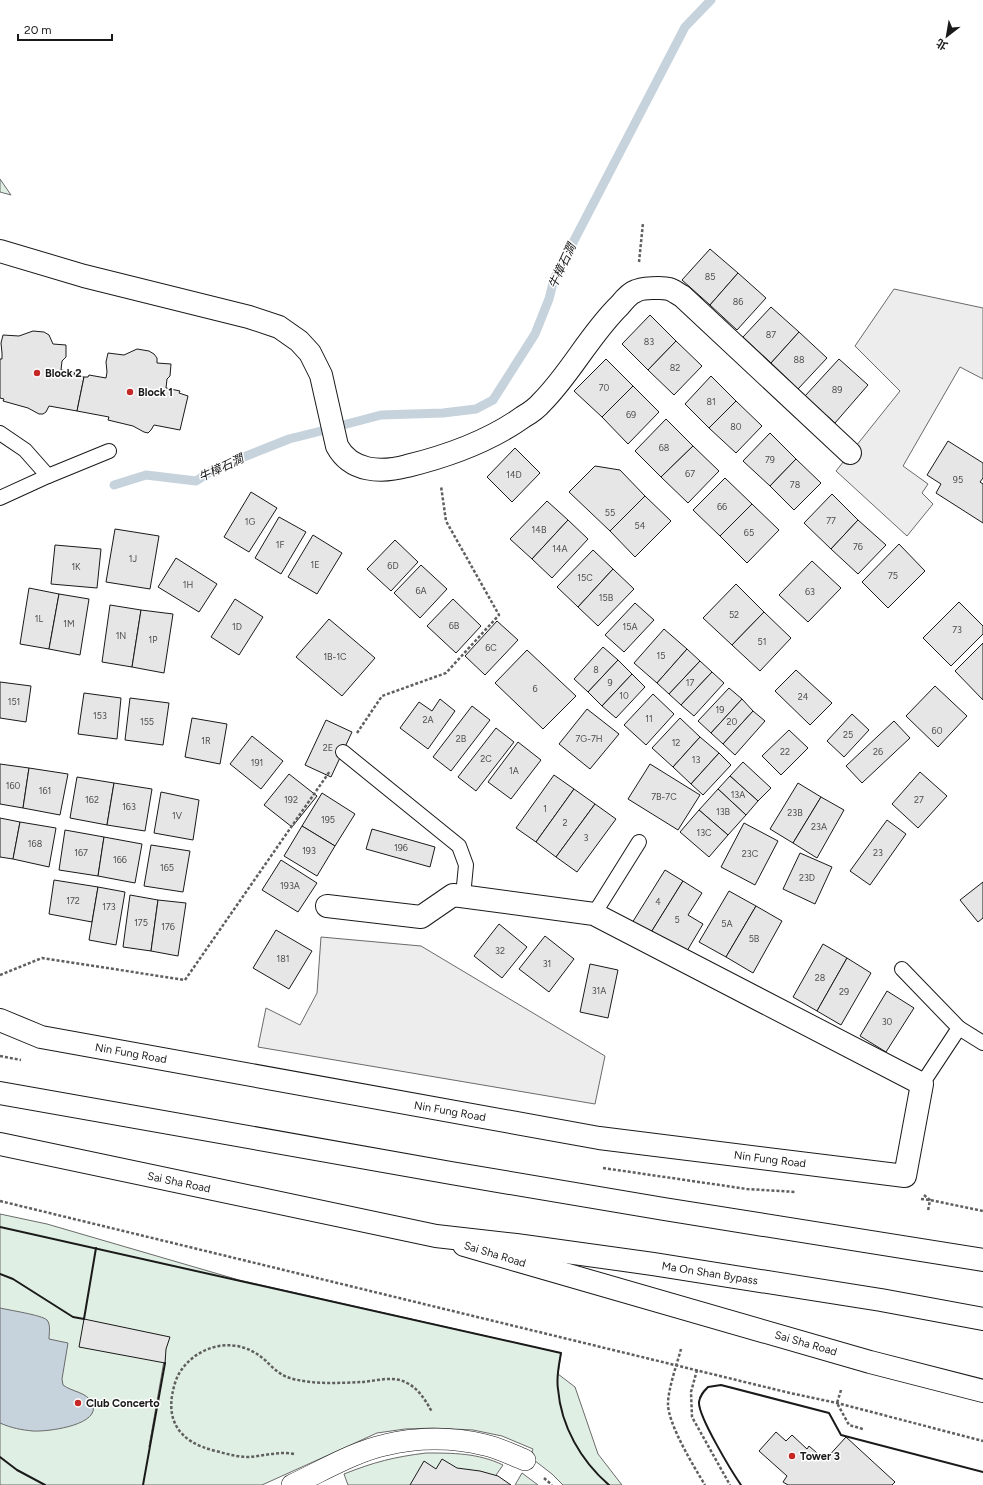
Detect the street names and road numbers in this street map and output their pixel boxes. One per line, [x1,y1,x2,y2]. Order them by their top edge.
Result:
street label: Nin Fung Road [94,1041,168,1066]
street label: Nin Fung Road [413,1099,487,1124]
street label: Nin Fung Road [733,1149,807,1170]
street label: Sai Sha Road [146,1169,212,1196]
street label: Sai Sha Road [462,1239,527,1270]
street label: Ma On Shan Bypass [661,1259,759,1288]
street label: Sai Sha Road [773,1328,839,1359]

